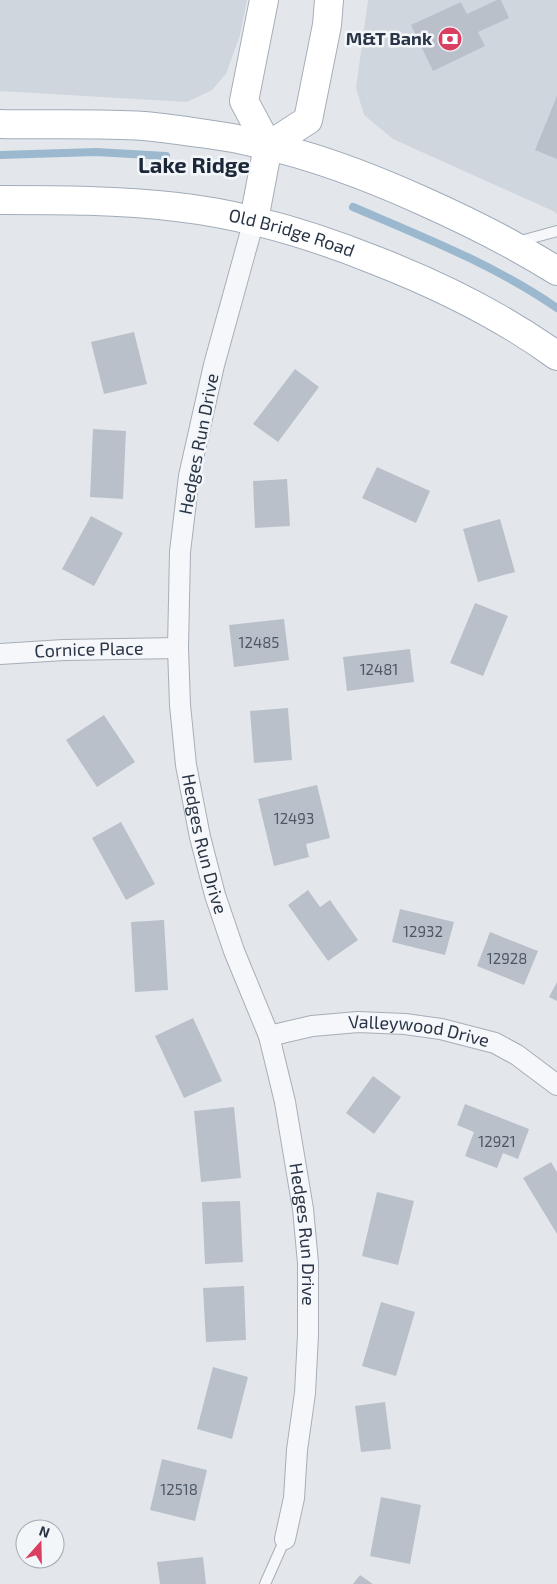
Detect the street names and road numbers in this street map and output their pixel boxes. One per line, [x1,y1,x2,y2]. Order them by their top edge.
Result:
street label: Old Bridge Road [227,203,358,261]
street label: Hedges Run Drive [174,371,222,516]
street label: Cornice Place [34,637,144,662]
street label: Hedges Run Drive [178,772,233,917]
street label: Valleywood Drive [347,1010,492,1051]
street label: Hedges Run Drive [285,1161,320,1306]

